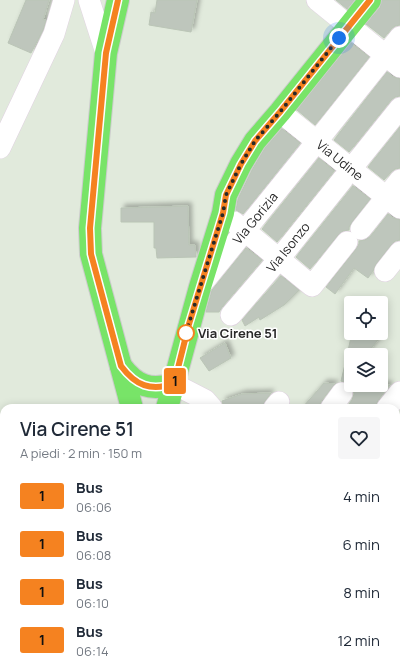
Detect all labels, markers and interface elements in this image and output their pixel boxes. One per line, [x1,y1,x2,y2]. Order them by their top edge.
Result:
your location [329,28,349,48]
street label: Via Udine [313,136,368,185]
street label: Via Gorizia [228,188,282,248]
street label: Via Isonzo [262,218,314,276]
map controls [344,296,388,392]
button: locate [344,296,388,340]
marker: Via Cirene 51 [177,324,195,342]
place label: Via Cirene 51 [198,324,278,342]
button: layers [344,348,388,392]
line badge: 1 [162,368,188,394]
text: 1 [172,371,178,390]
text: Via Cirene 51 [20,416,134,442]
button: heart [338,417,380,459]
text: A piedi · 2 min · 150 m [20,444,142,462]
text: Bus [76,477,103,498]
text: 1 [39,486,45,505]
text: 4 min [343,486,380,507]
text: 06:06 [76,498,112,516]
text: Bus [76,525,103,546]
text: 1 [39,534,45,553]
text: 6 min [343,534,380,555]
text: 06:08 [76,546,111,564]
text: Bus [76,573,103,594]
text: 1 [39,582,45,601]
text: 8 min [343,582,380,603]
text: 06:10 [76,594,109,612]
text: Bus [76,621,103,642]
text: 1 [39,630,45,649]
text: 12 min [337,630,380,651]
text: 06:14 [76,642,109,660]

